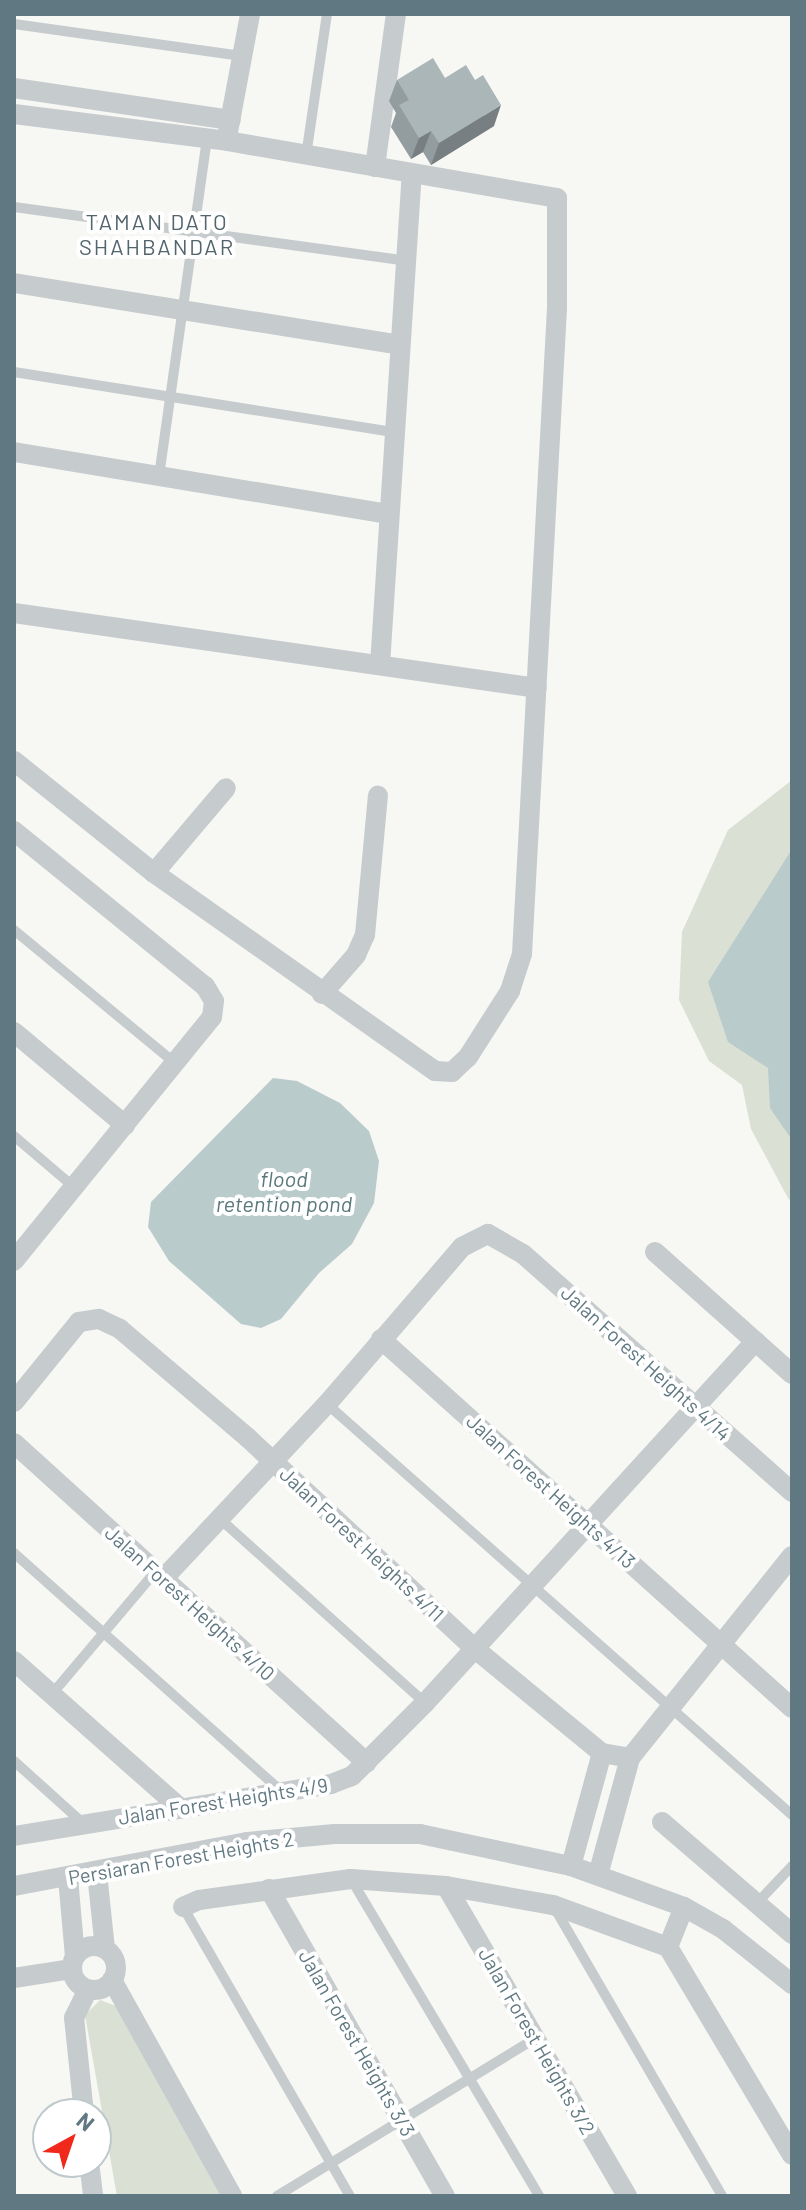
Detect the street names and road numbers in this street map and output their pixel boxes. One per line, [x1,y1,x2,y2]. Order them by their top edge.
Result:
street label: Jalan Forest Heights 4/14 [556,1281,736,1445]
street label: Jalan Forest Heights 4/13 [462,1409,640,1573]
street label: Jalan Forest Heights 4/11 [275,1462,449,1626]
street label: Jalan Forest Heights 4/10 [100,1521,280,1685]
street label: Jalan Forest Heights 4/9 [116,1773,330,1829]
street label: Persiaran Forest Heights 2 [66,1826,296,1890]
street label: Jalan Forest Heights 3/2 [474,1943,600,2139]
street label: Jalan Forest Heights 3/3 [294,1946,420,2140]

